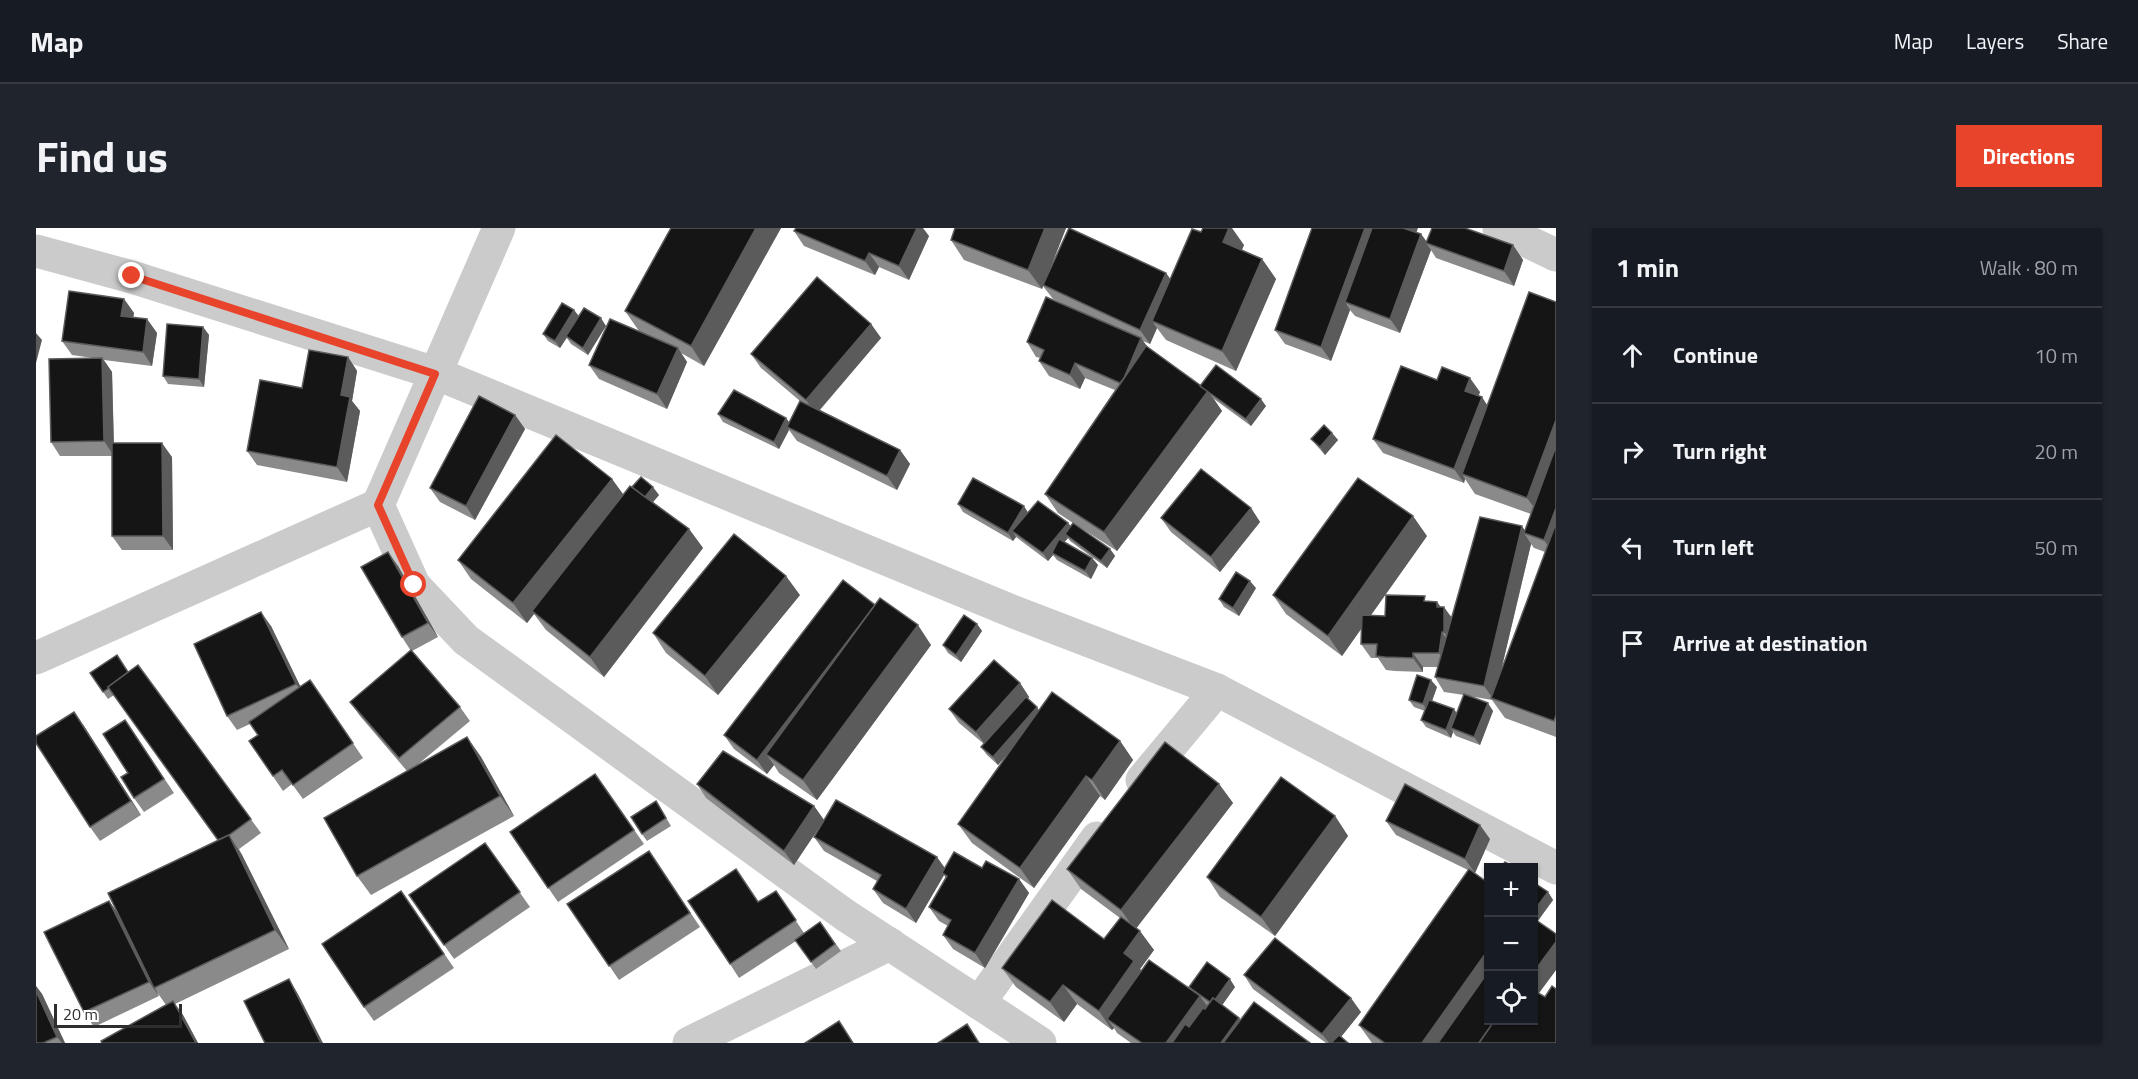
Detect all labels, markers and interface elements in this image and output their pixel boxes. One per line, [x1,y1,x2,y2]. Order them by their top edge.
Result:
text: Map [30,20,84,63]
text: Map [1894,25,1933,57]
text: Layers [1966,25,2024,57]
text: Share [2057,25,2108,57]
text: Find us [36,124,168,188]
button: Directions [1956,125,2102,187]
text: 1 min [1616,248,1679,287]
text: Walk · 80 m [1980,252,2078,283]
route end [118,262,144,288]
text: Continue [1673,338,1758,372]
icon: ahead [1616,339,1649,372]
text: 10 m [2034,340,2078,371]
text: Turn right [1673,434,1767,468]
icon: right [1616,435,1649,468]
text: 20 m [2034,436,2078,467]
text: Turn left [1673,530,1754,564]
icon: left [1616,531,1649,564]
text: 50 m [2034,532,2078,563]
route start [400,571,426,597]
text: Arrive at destination [1673,626,1868,660]
icon: arrive [1616,627,1649,660]
map controls [1484,863,1538,1025]
button: + [1484,863,1538,917]
button: − [1484,917,1538,971]
button: locate [1484,971,1538,1025]
scale bar [54,1001,182,1028]
text: 20 m [63,1002,98,1026]

